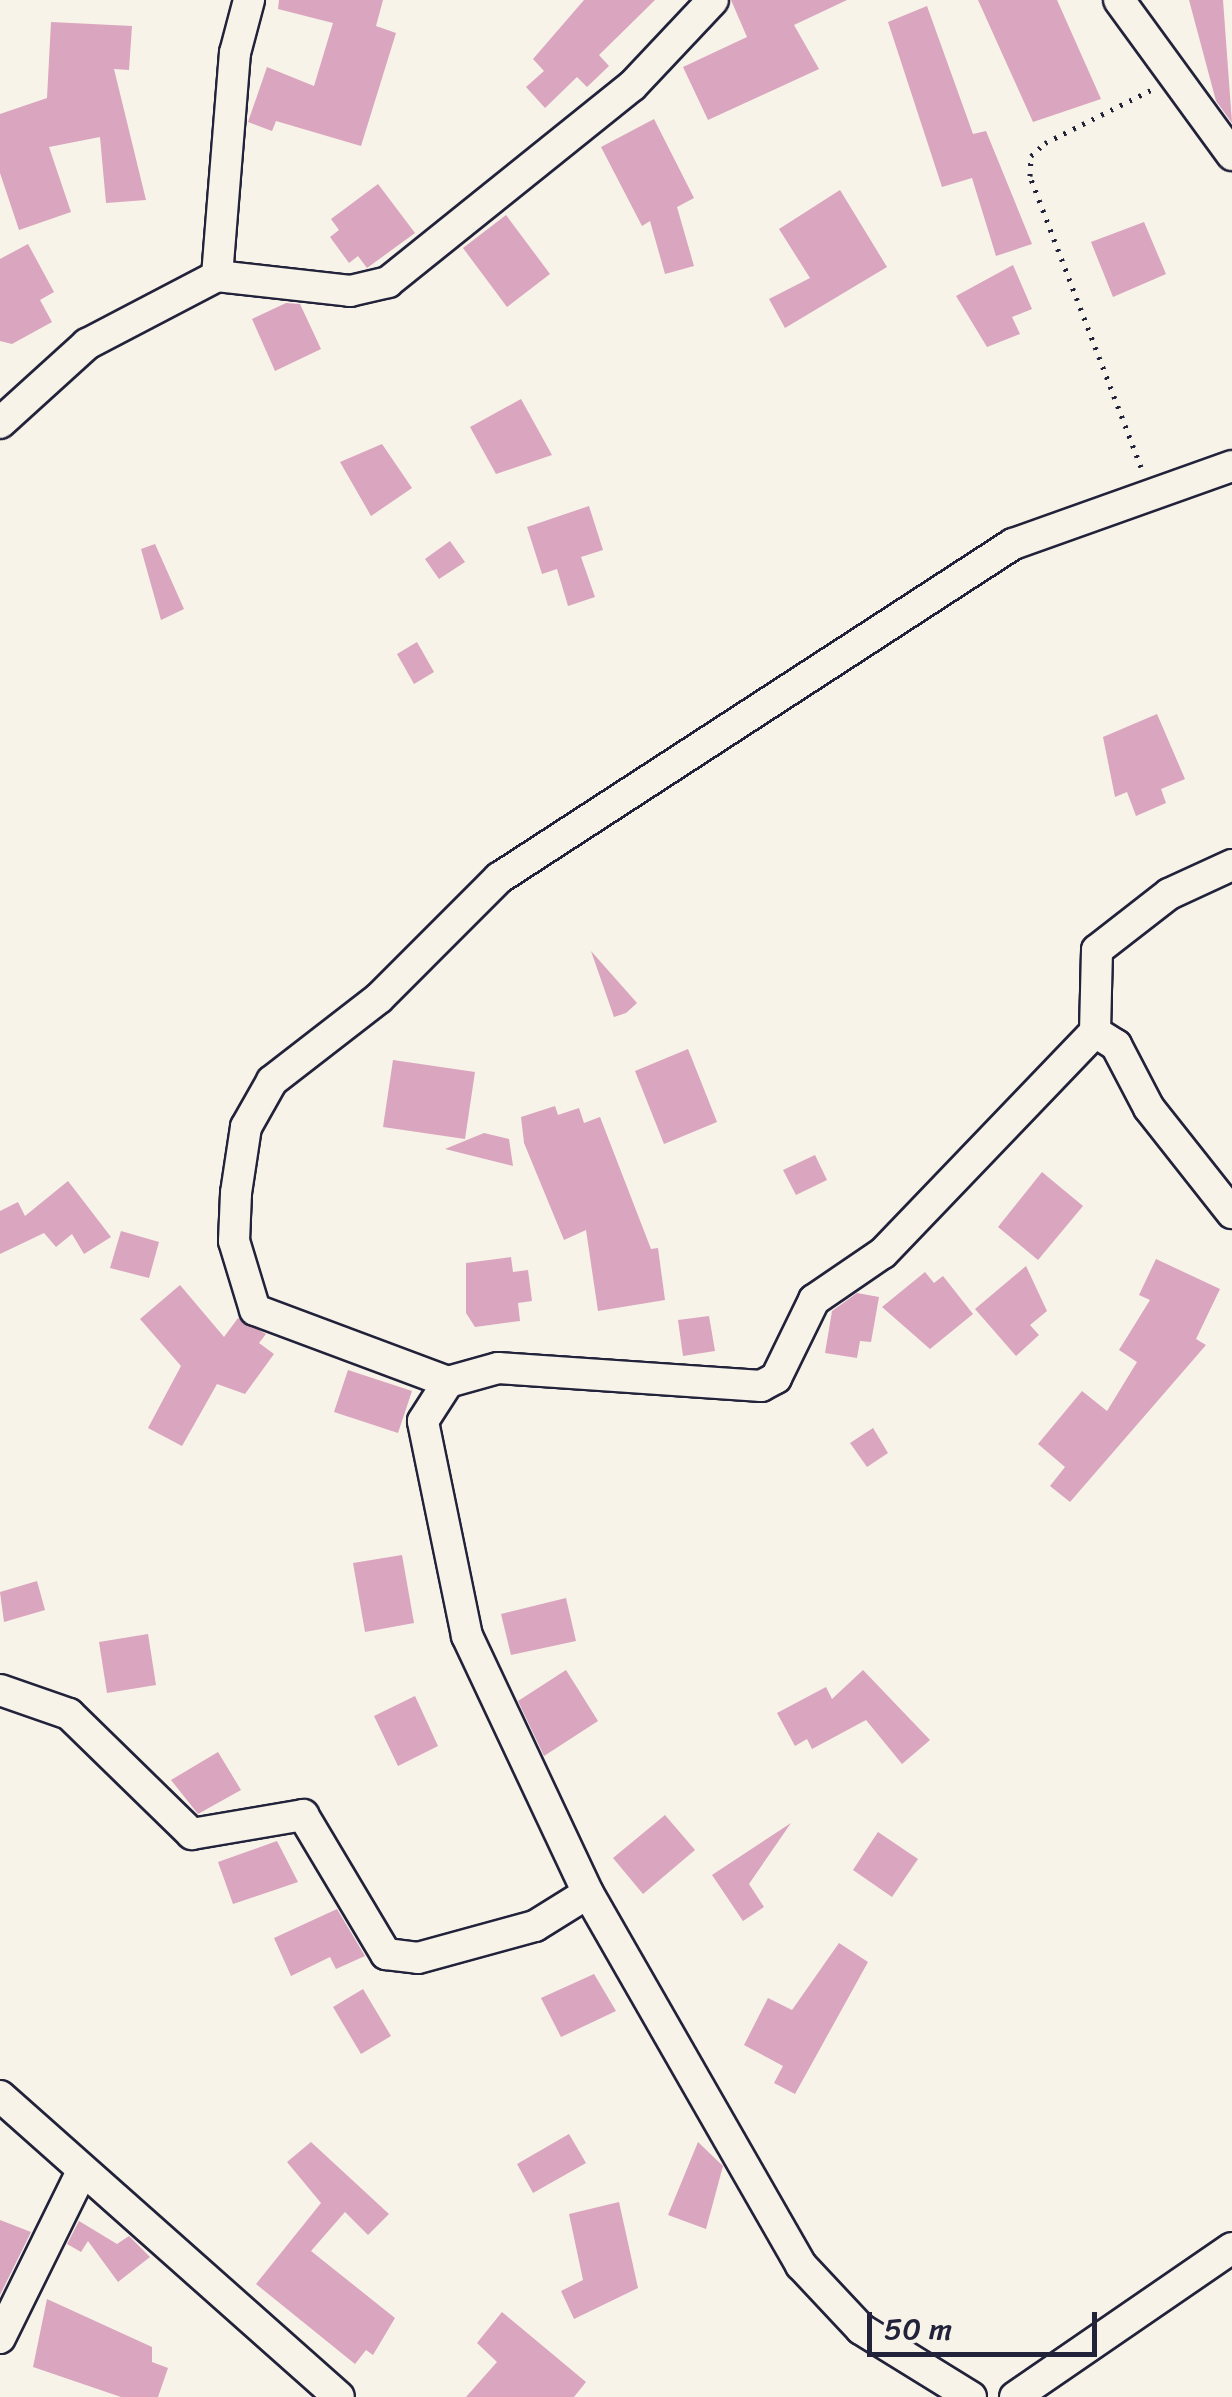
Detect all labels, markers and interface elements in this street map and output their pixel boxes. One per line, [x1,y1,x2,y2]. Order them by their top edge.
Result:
scale bar [872,2292,1102,2354]
text: 50 m [884,2302,952,2356]

